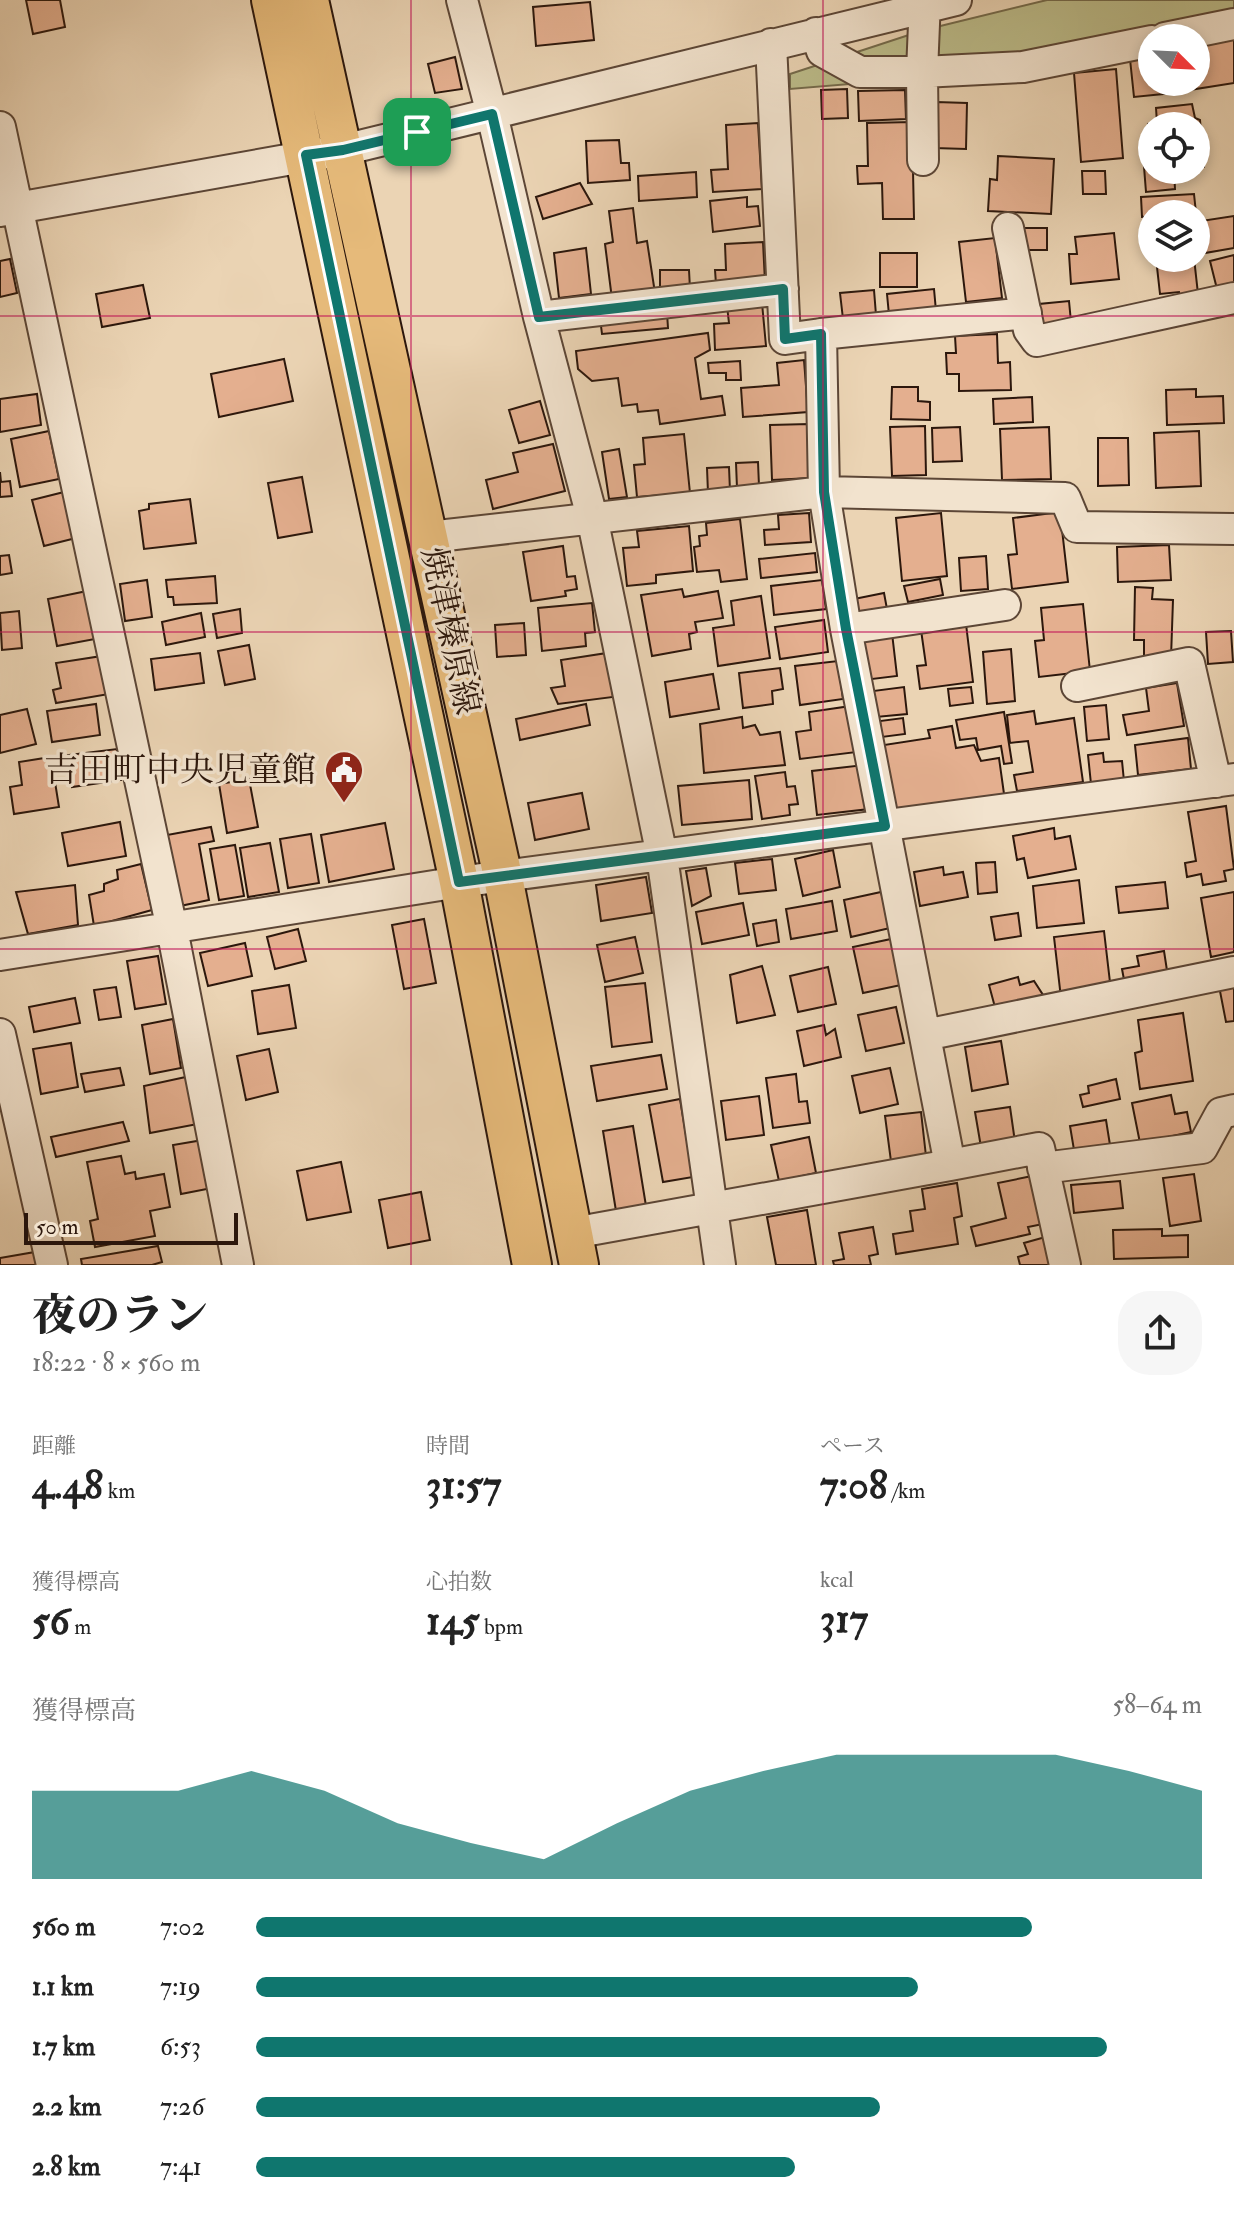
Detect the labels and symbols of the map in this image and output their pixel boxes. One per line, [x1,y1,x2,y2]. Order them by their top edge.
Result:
north arrow [1138,24,1210,96]
pin [383,98,451,166]
street label: 焼津榛原線 [411,543,489,719]
place label: 吉田町中央児童館 [44,749,316,792]
public building icon: 吉田町中央児童館 [323,749,365,804]
scale bar [24,1209,238,1245]

